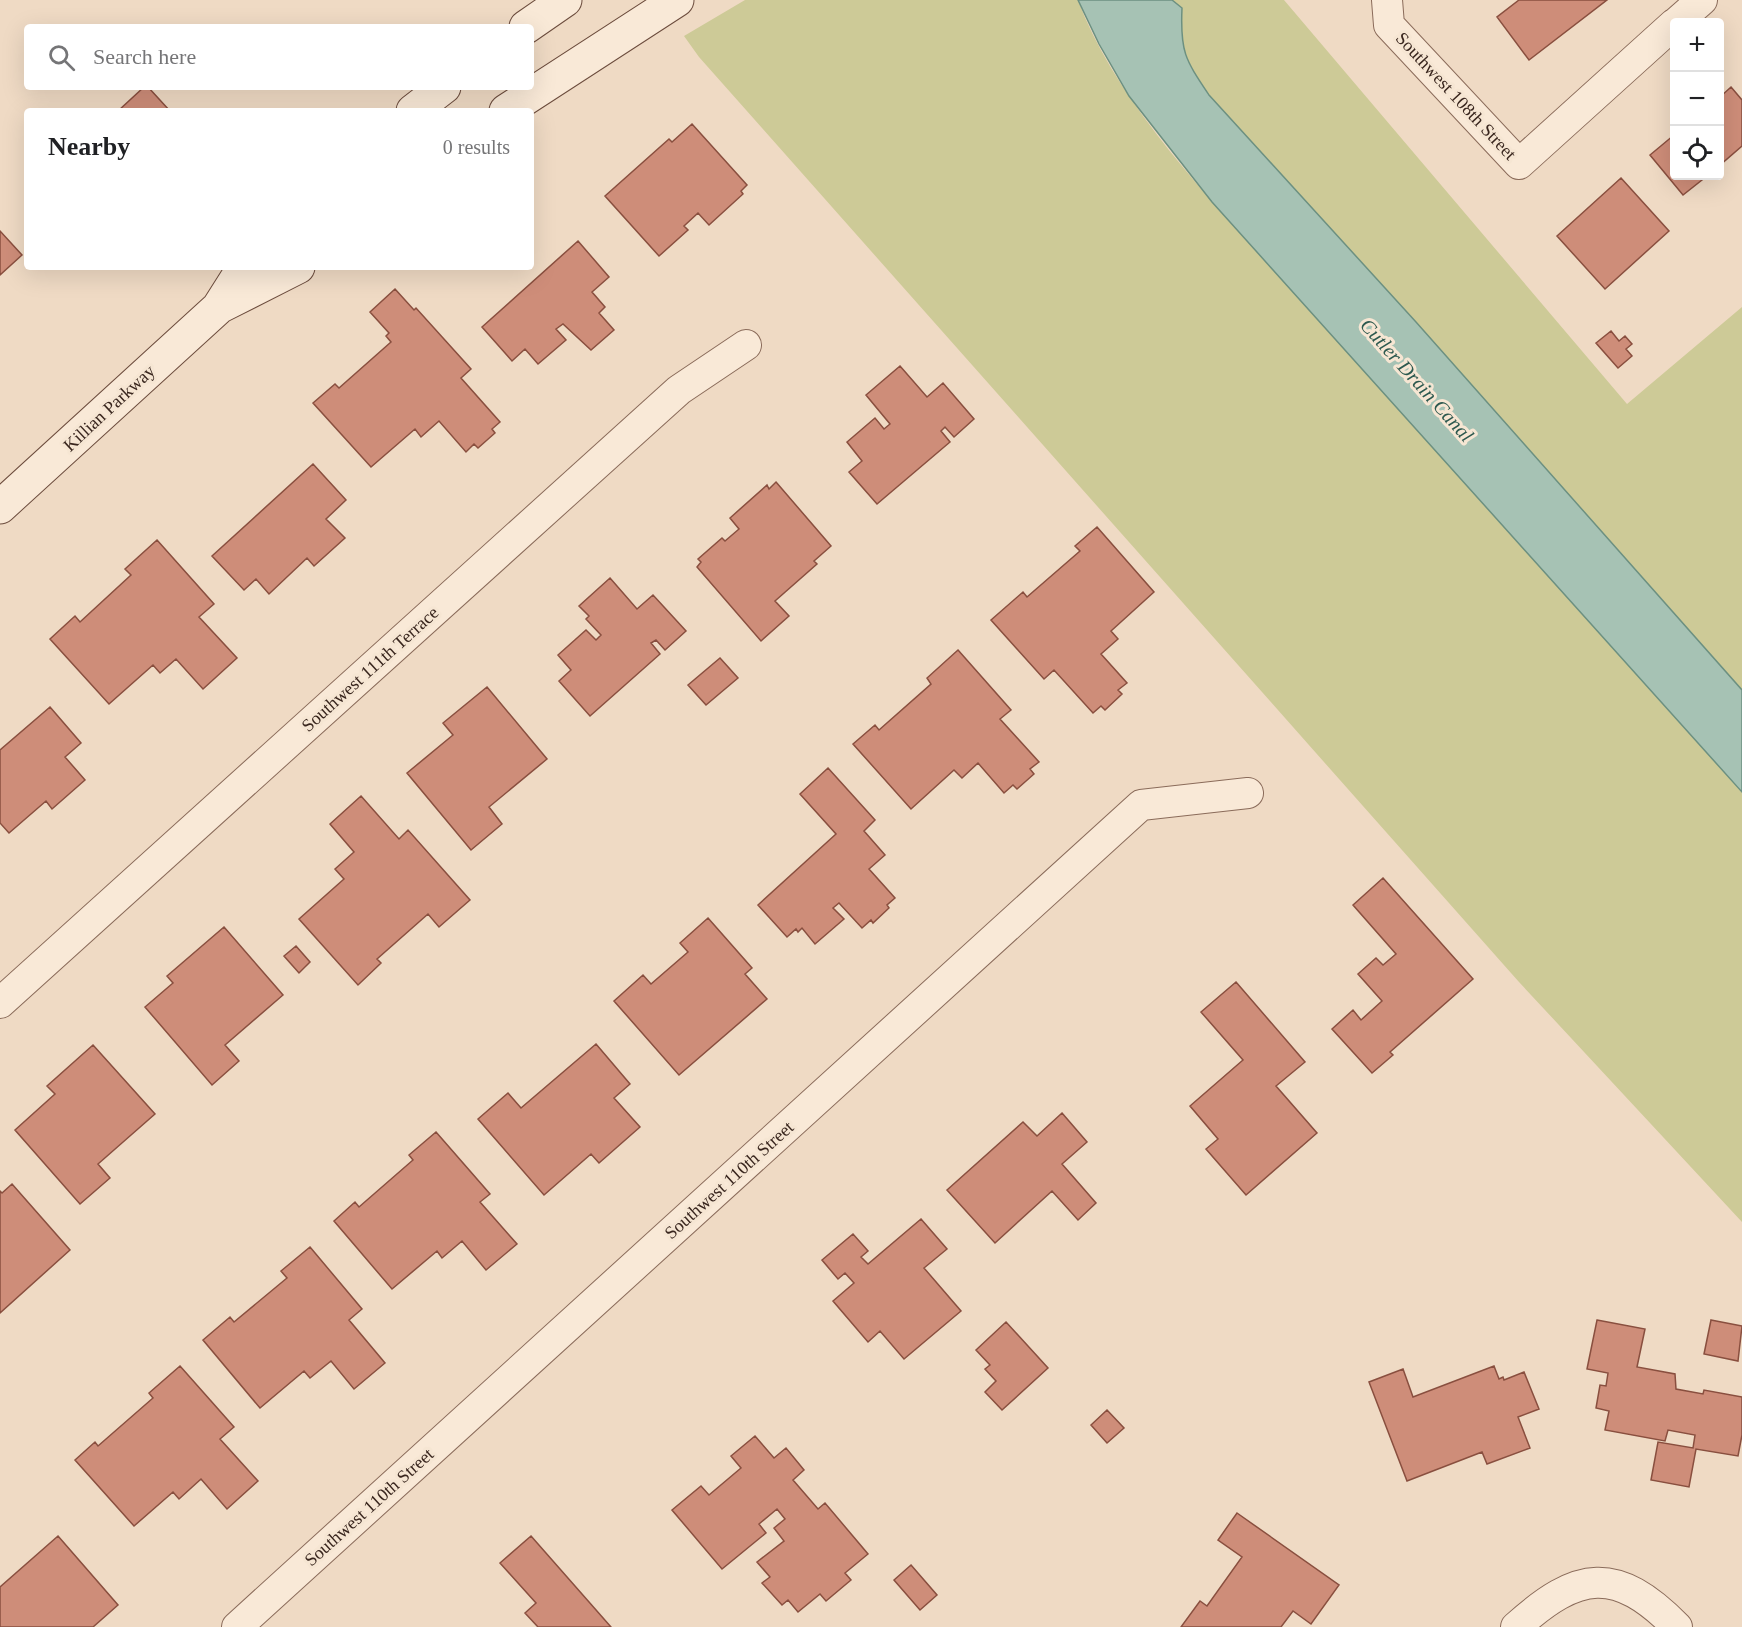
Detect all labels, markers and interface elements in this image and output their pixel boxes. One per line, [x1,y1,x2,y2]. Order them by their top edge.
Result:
map controls [1670,18,1724,180]
button: + [1670,18,1724,72]
search box [24,24,534,90]
street label: Southwest 108th Street [1392,28,1520,164]
icon: search [45,41,78,74]
text: Search here [93,44,196,69]
button: − [1670,72,1724,126]
button: locate [1670,126,1724,180]
text: Nearby [48,132,130,161]
text: 0 results [443,136,510,158]
water label: Cutler Drain Canal [1356,314,1478,446]
street label: Killian Parkway [59,361,159,455]
street label: Southwest 111th Terrace [298,602,442,736]
street label: Southwest 110th Street [661,1117,797,1243]
street label: Southwest 110th Street [301,1444,437,1570]

